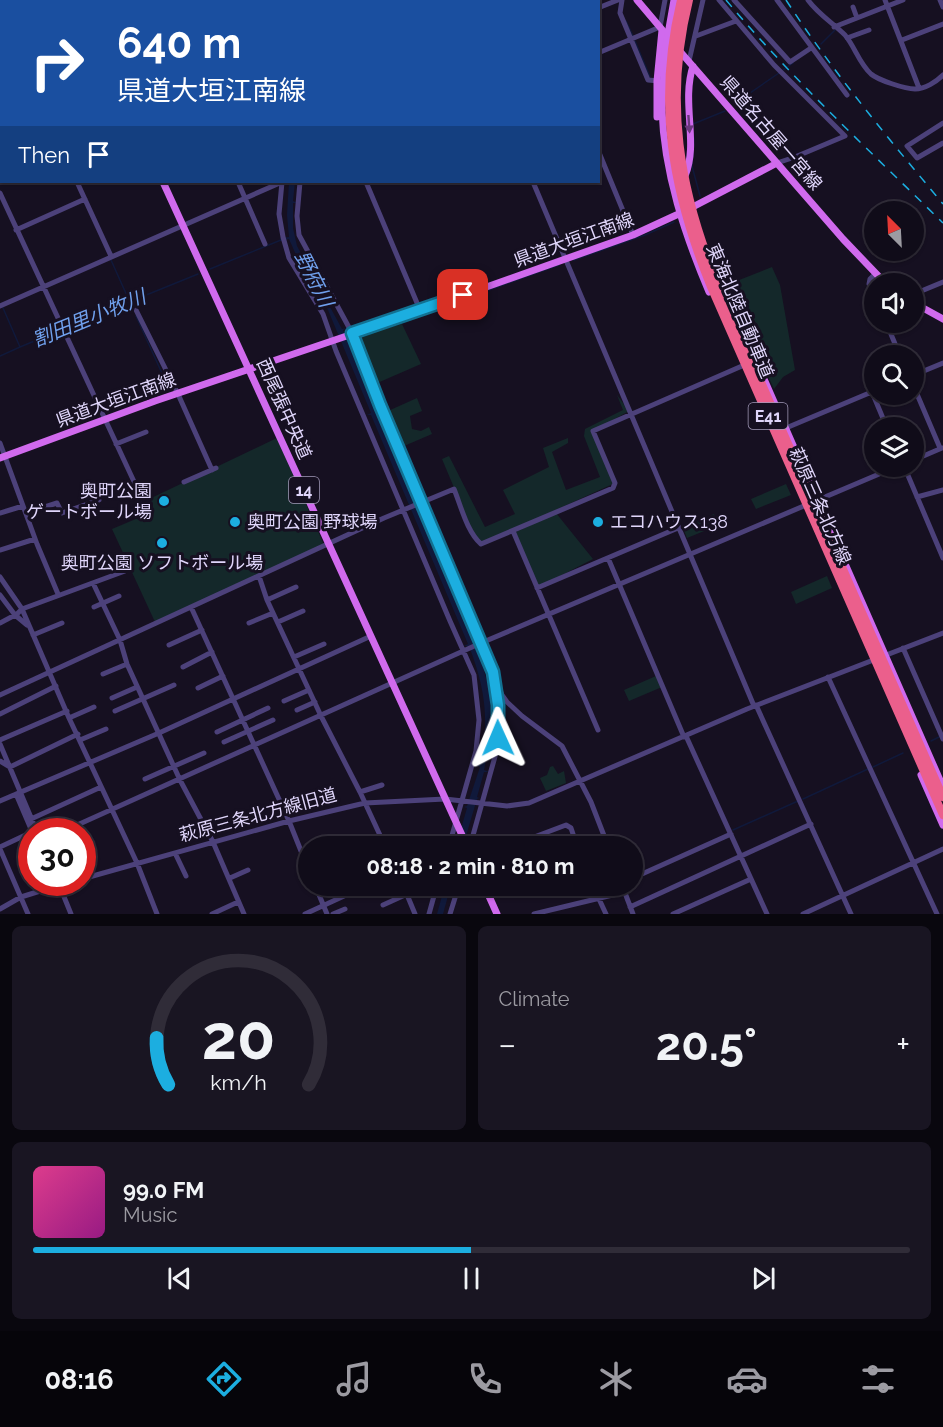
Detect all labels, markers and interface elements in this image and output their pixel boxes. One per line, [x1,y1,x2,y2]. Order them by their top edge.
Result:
text: 640 m [117,19,241,68]
icon: right [18,24,96,102]
street label: 県道名古屋一宮線 [716,71,827,194]
text: 県道大垣江南線 [117,75,306,106]
one-way arrow [684,114,694,133]
icon: arrive [82,138,115,171]
text: Then [18,142,70,168]
north arrow [864,201,924,261]
map controls [864,201,924,477]
street label: 県道大垣江南線 [511,208,637,271]
street label: 東海北陸自動車道 [703,240,778,381]
water label: 野府川 [290,247,339,313]
pin [437,269,488,320]
button: sound [864,273,924,333]
icon: arrive [446,278,479,311]
water label: 割田里小牧川 [29,284,151,352]
button: search [864,345,924,405]
street label: 西尾張中央道 [253,355,316,462]
street label: 県道大垣江南線 [53,368,179,431]
road number: E41 [748,403,788,429]
button: layers [864,417,924,477]
street label: 萩原三条北方線 [785,444,856,568]
road number: 14 [289,477,319,503]
place label: 奥町公園 ゲートボール場 [26,480,152,522]
marker: 奥町公園 ゲートボール場 [157,494,171,508]
place label: 奥町公園 野球場 [247,511,378,532]
place label: エコハウス138 [610,511,728,532]
marker: 奥町公園 野球場 [228,515,242,529]
marker: エコハウス138 [591,515,605,529]
marker: 奥町公園 ソフトボール場 [155,536,169,550]
place label: 奥町公園 ソフトボール場 [61,552,263,573]
position arrow [466,706,530,770]
street label: 萩原三条北方線旧道 [177,783,339,846]
speed limit sign: 30 [18,818,96,896]
text: 08:18 · 2 min · 810 m [367,853,574,879]
text: Climate [499,987,570,1011]
text: 20 [202,1000,275,1074]
text: 20.5° [656,1018,757,1071]
text: − [499,1025,516,1064]
text: + [896,1025,910,1064]
text: km/h [210,1070,267,1095]
text: 99.0 FM [123,1177,204,1203]
text: Music [123,1203,177,1227]
icon: previous [163,1262,196,1295]
icon: pause [455,1262,488,1295]
icon: next [747,1262,780,1295]
icon: directions [203,1358,245,1400]
icon: music [333,1358,375,1400]
icon: phone [464,1358,506,1400]
icon: climate [595,1358,637,1400]
icon: car [726,1358,768,1400]
icon: filters [857,1358,899,1400]
text: 08:16 [44,1364,114,1395]

